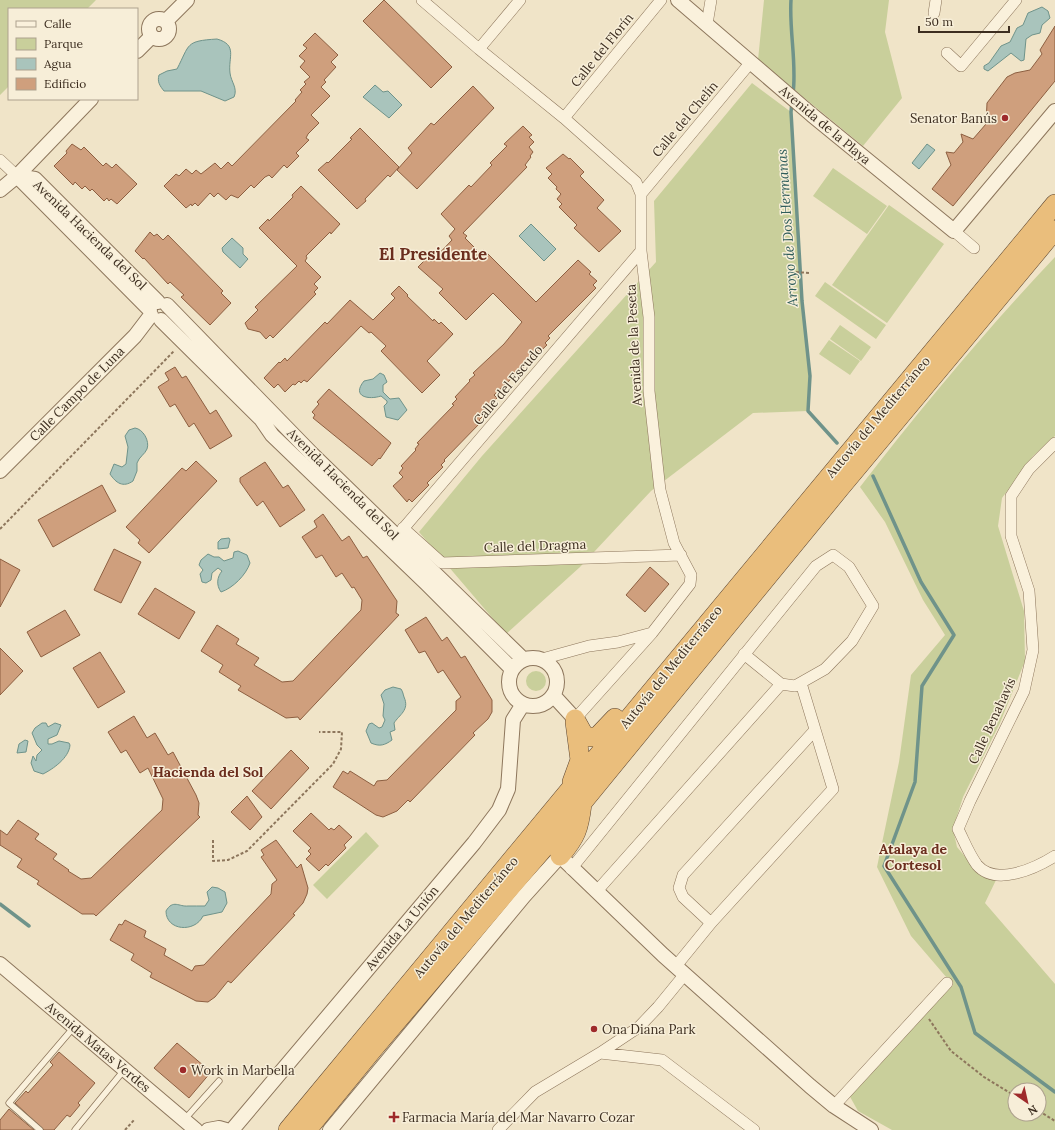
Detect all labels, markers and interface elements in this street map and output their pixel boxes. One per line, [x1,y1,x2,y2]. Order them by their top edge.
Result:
legend [8,8,138,100]
scale bar [919,8,1009,34]
street label: Calle del Florín [567,9,637,91]
text: 50 m [925,14,953,29]
text: Calle [44,16,72,31]
text: Parque [44,36,84,51]
text: Agua [43,56,72,71]
text: Edificio [44,76,86,91]
street label: Calle del Chelín [648,77,722,161]
street label: Avenida de la Playa [775,81,874,168]
place label: Senator Banús [910,110,997,127]
marker: Senator Banús [1000,113,1010,123]
water label: Arroyo de Dos Hermanas [773,149,802,308]
street label: Avenida Hacienda del Sol [29,176,151,294]
district label: El Presidente [379,243,487,265]
street label: Avenida de la Peseta [622,283,646,408]
street label: Calle del Escudo [470,341,547,428]
street label: Calle Campo de Luna [26,343,128,445]
street label: Autovía del Mediterráneo [822,352,934,482]
street label: Avenida Hacienda del Sol [283,424,403,544]
street label: Calle del Dragma [483,536,587,556]
street label: Autovía del Mediterráneo [615,602,726,733]
street label: Calle Benahavís [965,675,1019,767]
district label: Hacienda del Sol [153,763,264,781]
district label: Atalaya de Cortesol [879,840,948,874]
street label: Autovía del Mediterráneo [410,852,522,982]
street label: Avenida La Unión [361,882,443,975]
street label: Avenida Matas Verdes [41,997,154,1096]
place label: Ona Diana Park [602,1021,695,1038]
marker: Ona Diana Park [589,1024,599,1034]
place label: Work in Marbella [191,1062,295,1079]
marker: Work in Marbella [178,1065,188,1075]
north arrow [1007,1082,1047,1122]
text: N [1025,1102,1040,1119]
place label: Farmacia María del Mar Navarro Cozar [402,1109,635,1126]
marker: Farmacia María del Mar Navarro Cozar [389,1112,399,1122]

